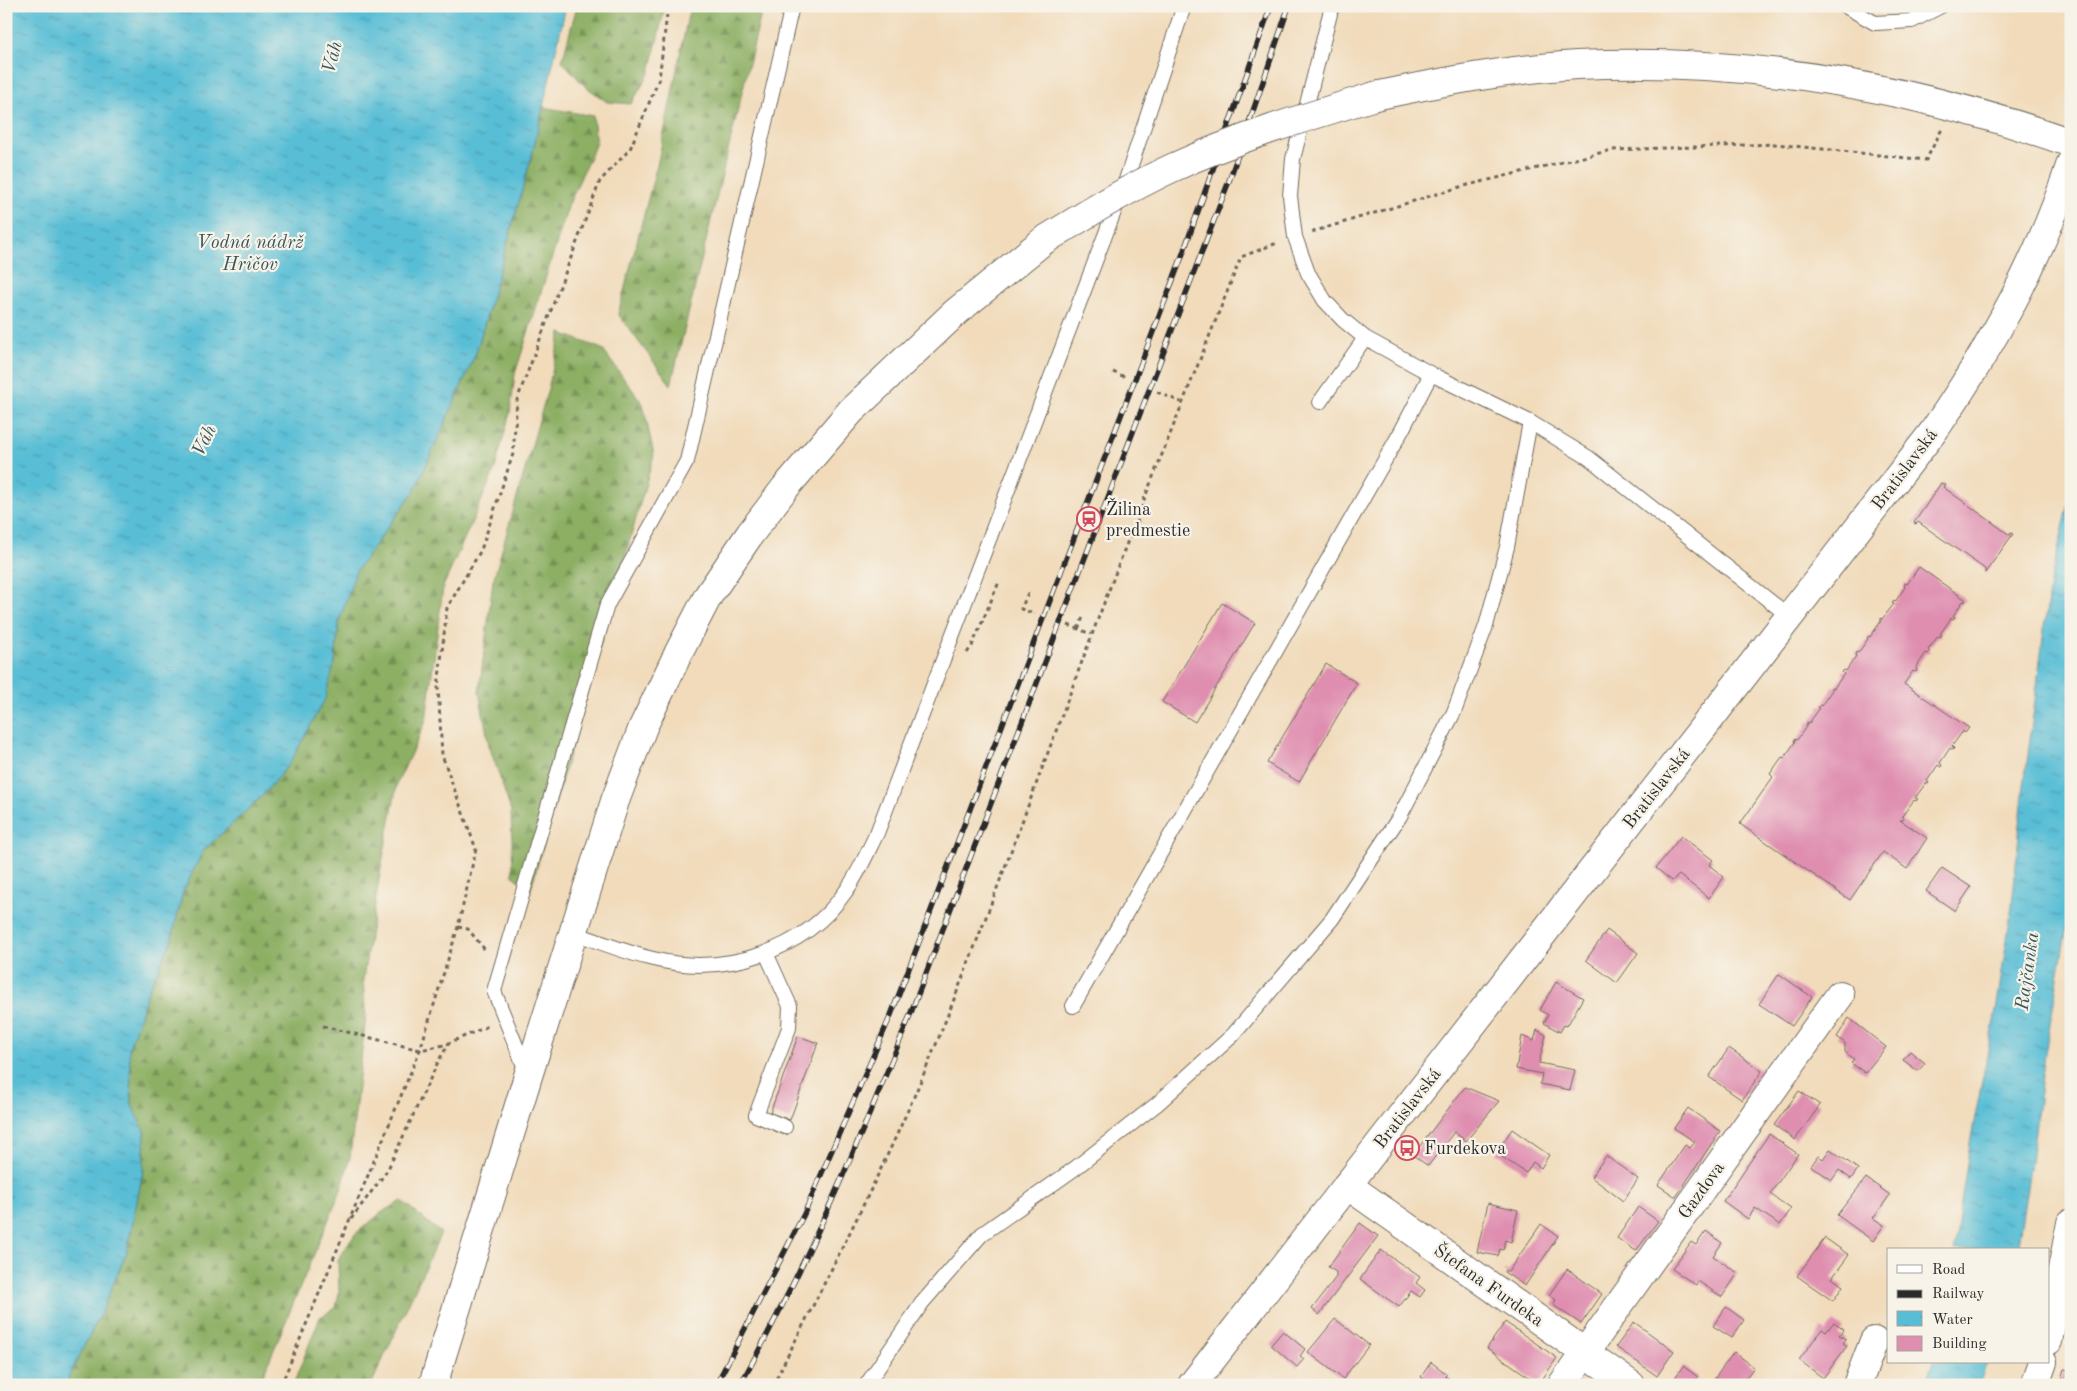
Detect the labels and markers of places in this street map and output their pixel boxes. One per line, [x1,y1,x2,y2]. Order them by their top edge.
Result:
place label: Žilina predmestie [1106,497,1190,540]
station icon: Žilina predmestie [1076,506,1102,532]
bus stop icon: Furdekova [1394,1135,1420,1161]
place label: Furdekova [1424,1140,1506,1158]

